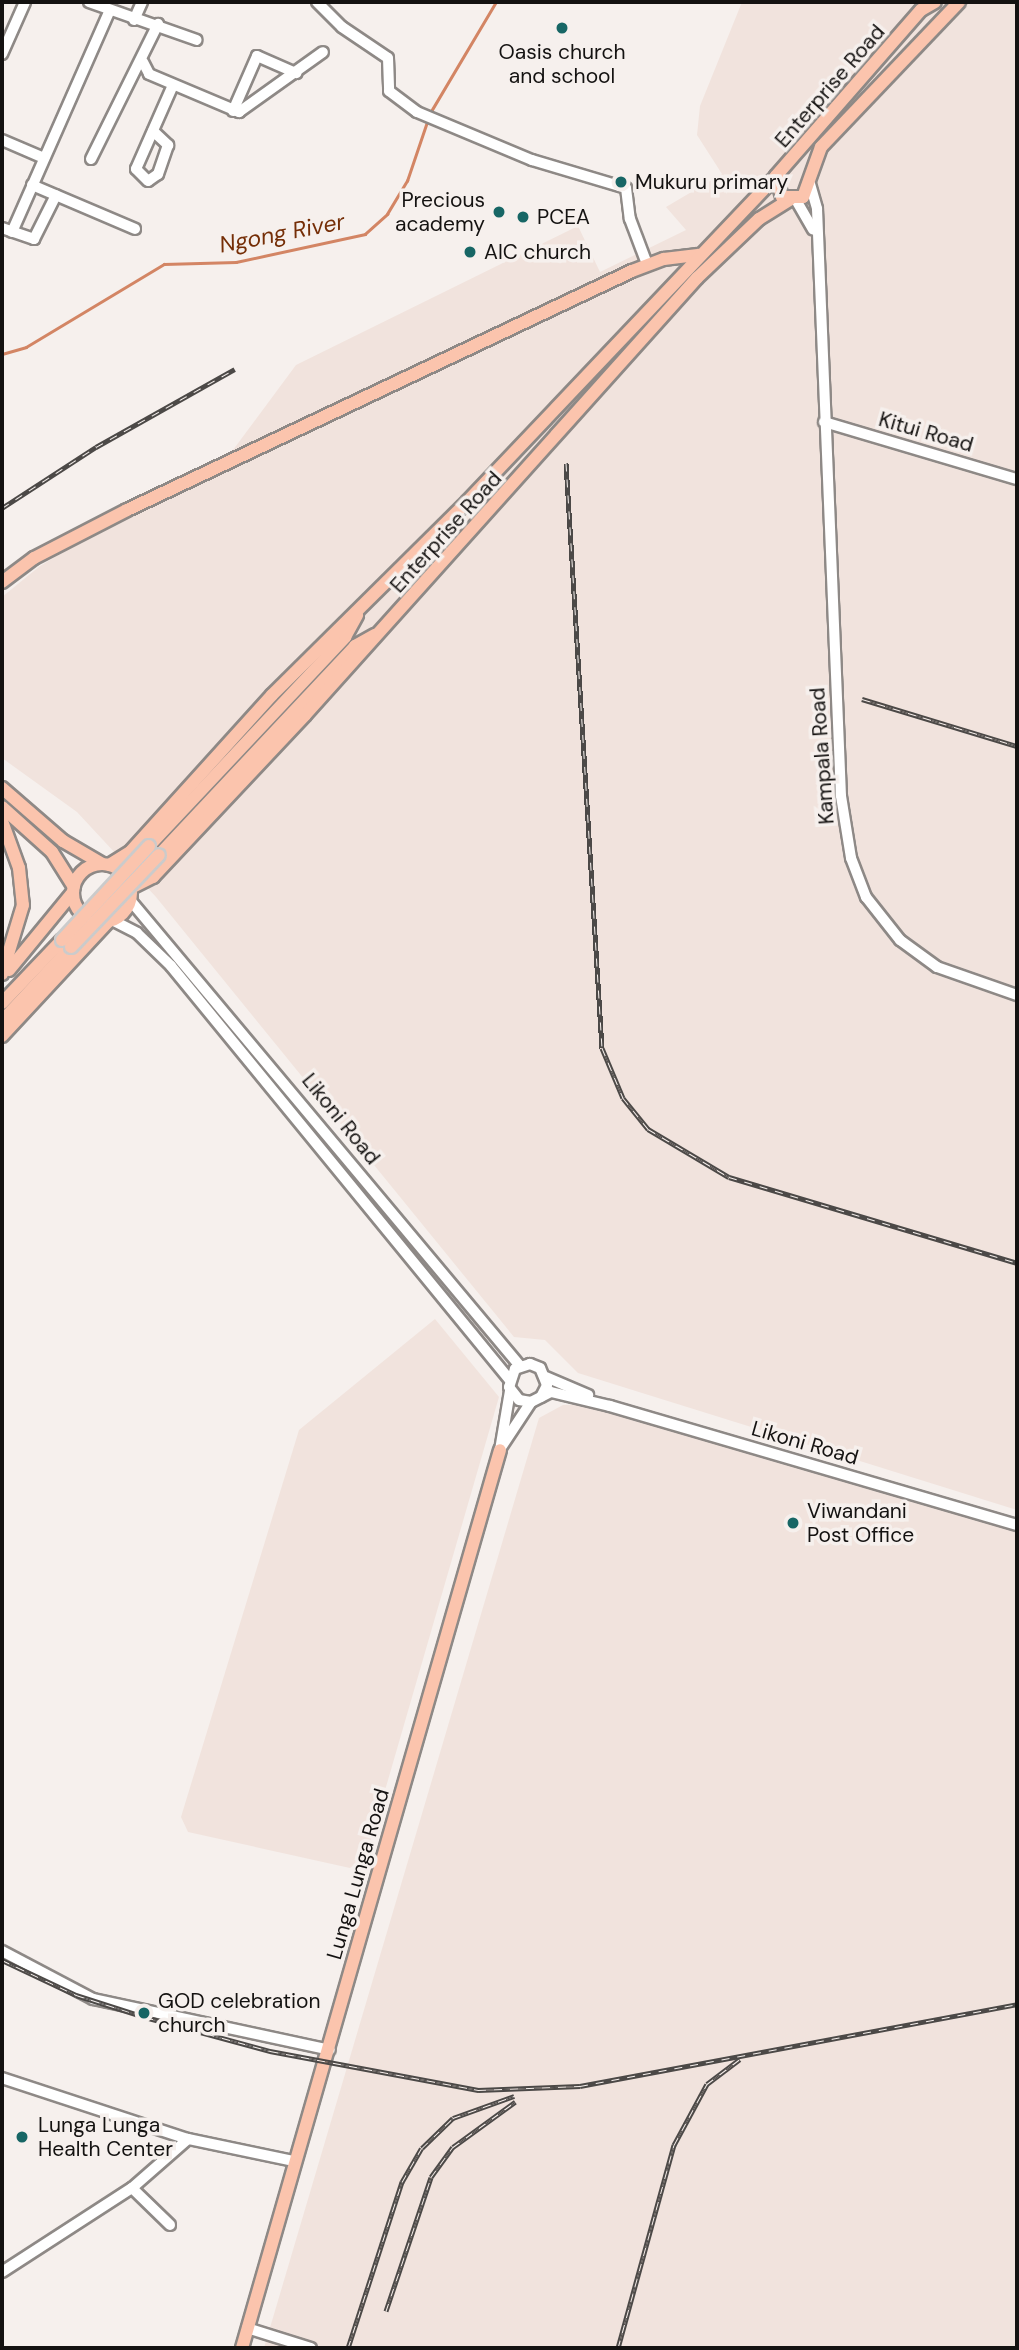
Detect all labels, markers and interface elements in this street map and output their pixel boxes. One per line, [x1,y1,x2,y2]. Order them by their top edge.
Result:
street label: Enterprise Road [770,19,890,153]
marker: Oasis church and school [554,20,570,36]
place label: Oasis church and school [499,39,625,89]
place label: Mukuru primary [635,169,788,195]
marker: Mukuru primary [613,174,629,190]
place label: Precious academy [395,187,485,237]
marker: Precious academy [491,204,507,220]
place label: PCEA [537,204,590,230]
water label: Ngong River [217,207,347,259]
marker: PCEA [515,209,531,225]
place label: AIC church [484,239,591,265]
marker: AIC church [462,244,478,260]
street label: Kitui Road [876,407,976,457]
street label: Enterprise Road [385,466,507,598]
street label: Kampala Road [805,687,839,825]
street label: Likoni Road [297,1068,385,1170]
street label: Likoni Road [749,1416,861,1470]
place label: Viwandani Post Office [807,1498,914,1548]
marker: Viwandani Post Office [785,1515,801,1531]
street label: Lunga Lunga Road [322,1786,394,1962]
place label: GOD celebration church [158,1988,321,2038]
marker: GOD celebration church [136,2005,152,2021]
place label: Lunga Lunga Health Center [38,2112,173,2162]
marker: Lunga Lunga Health Center [12,2127,32,2147]

